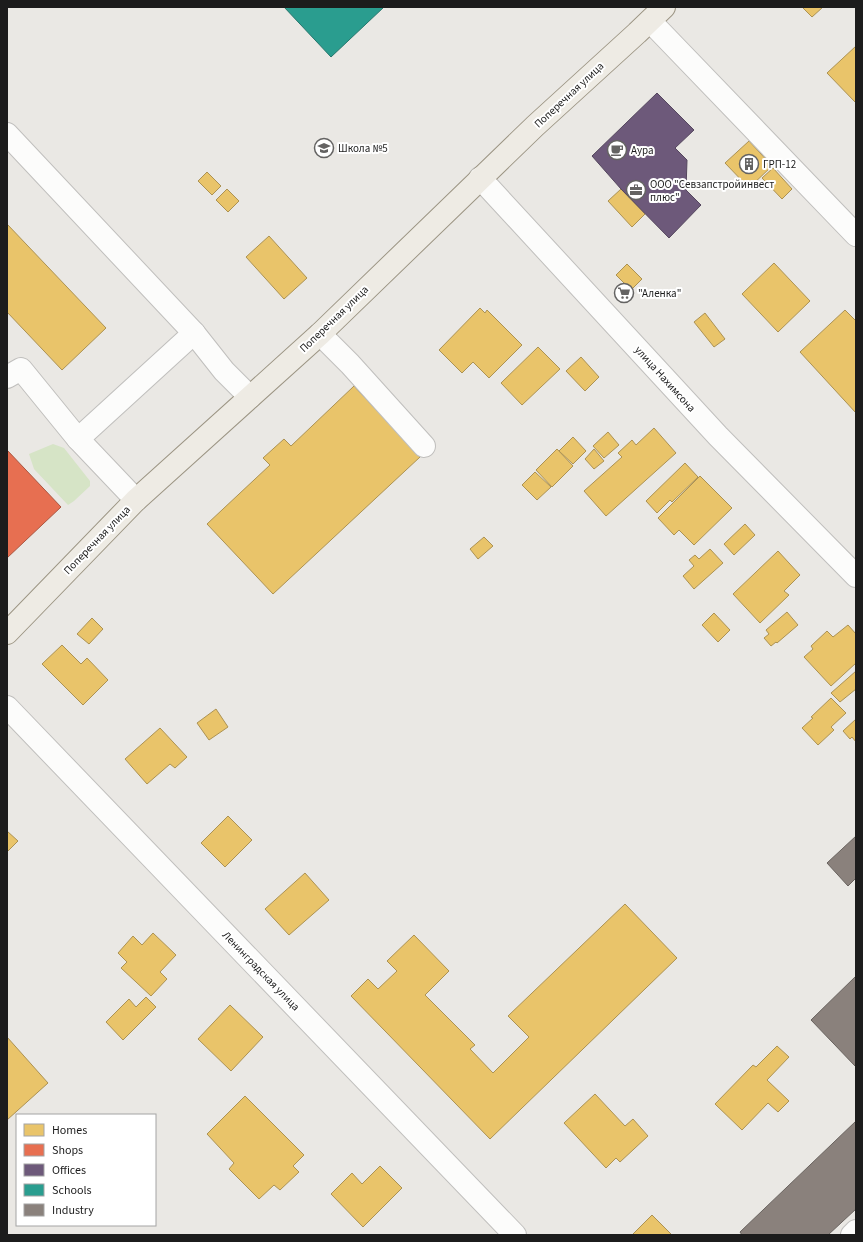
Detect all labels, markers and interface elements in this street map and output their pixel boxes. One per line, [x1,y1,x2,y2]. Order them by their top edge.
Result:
street label: Поперечная улица [531,59,607,131]
school or university icon: Школа №5 [313,137,335,159]
cafe icon: Аура [606,139,628,161]
place label: Школа №5 [338,141,388,156]
place label: Аура [631,143,654,158]
building icon: ГРП-12 [738,153,760,175]
place label: ГРП-12 [763,157,796,172]
place label: ООО "Севзапстройинвест плюс" [650,177,774,205]
office icon: ООО "Севзапстройинвест плюс" [625,179,647,201]
street label: Поперечная улица [296,282,372,356]
supermarket icon: "Аленка" [613,282,635,304]
place label: "Аленка" [638,286,681,301]
street label: улица Нахимсона [631,343,699,415]
street label: Поперечная улица [60,502,134,578]
street label: Ленинградская улица [219,928,303,1014]
legend [16,1114,156,1226]
text: Homes [52,1122,87,1139]
text: Shops [52,1142,83,1159]
text: Offices [52,1162,86,1179]
text: Schools [52,1182,92,1199]
text: Industry [52,1202,94,1219]

